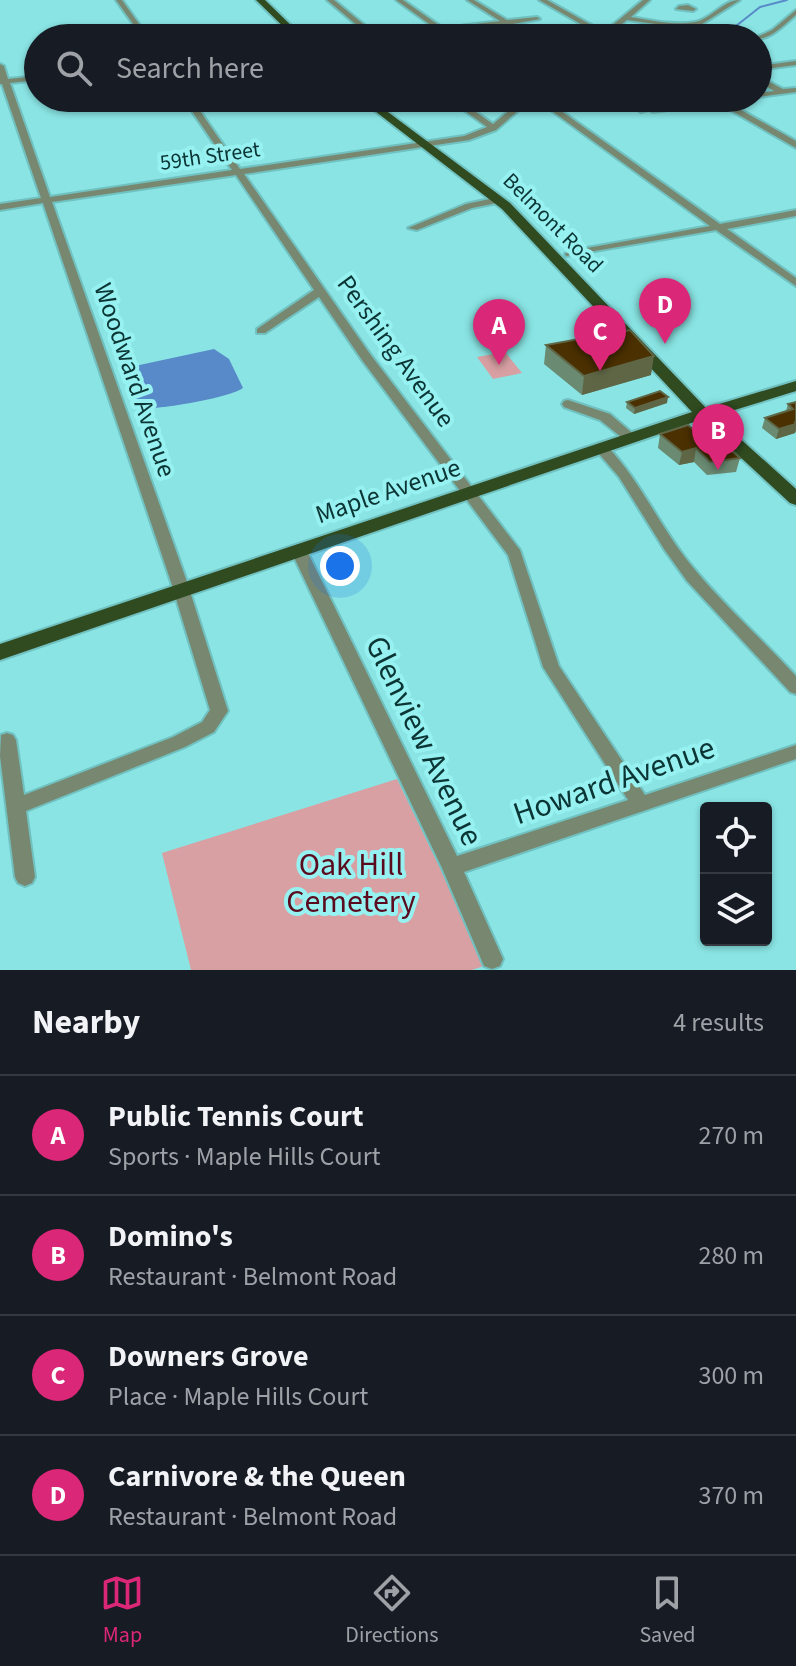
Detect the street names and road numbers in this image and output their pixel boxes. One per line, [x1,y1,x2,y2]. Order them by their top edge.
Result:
street label: 59th Street [158,133,263,179]
street label: Belmont Road [495,165,611,281]
street label: Pershing Avenue [328,267,464,435]
street label: Woodward Avenue [84,278,186,482]
street label: Maple Avenue [310,449,466,533]
street label: Glenview Avenue [353,628,495,854]
street label: Howard Avenue [507,725,721,837]

